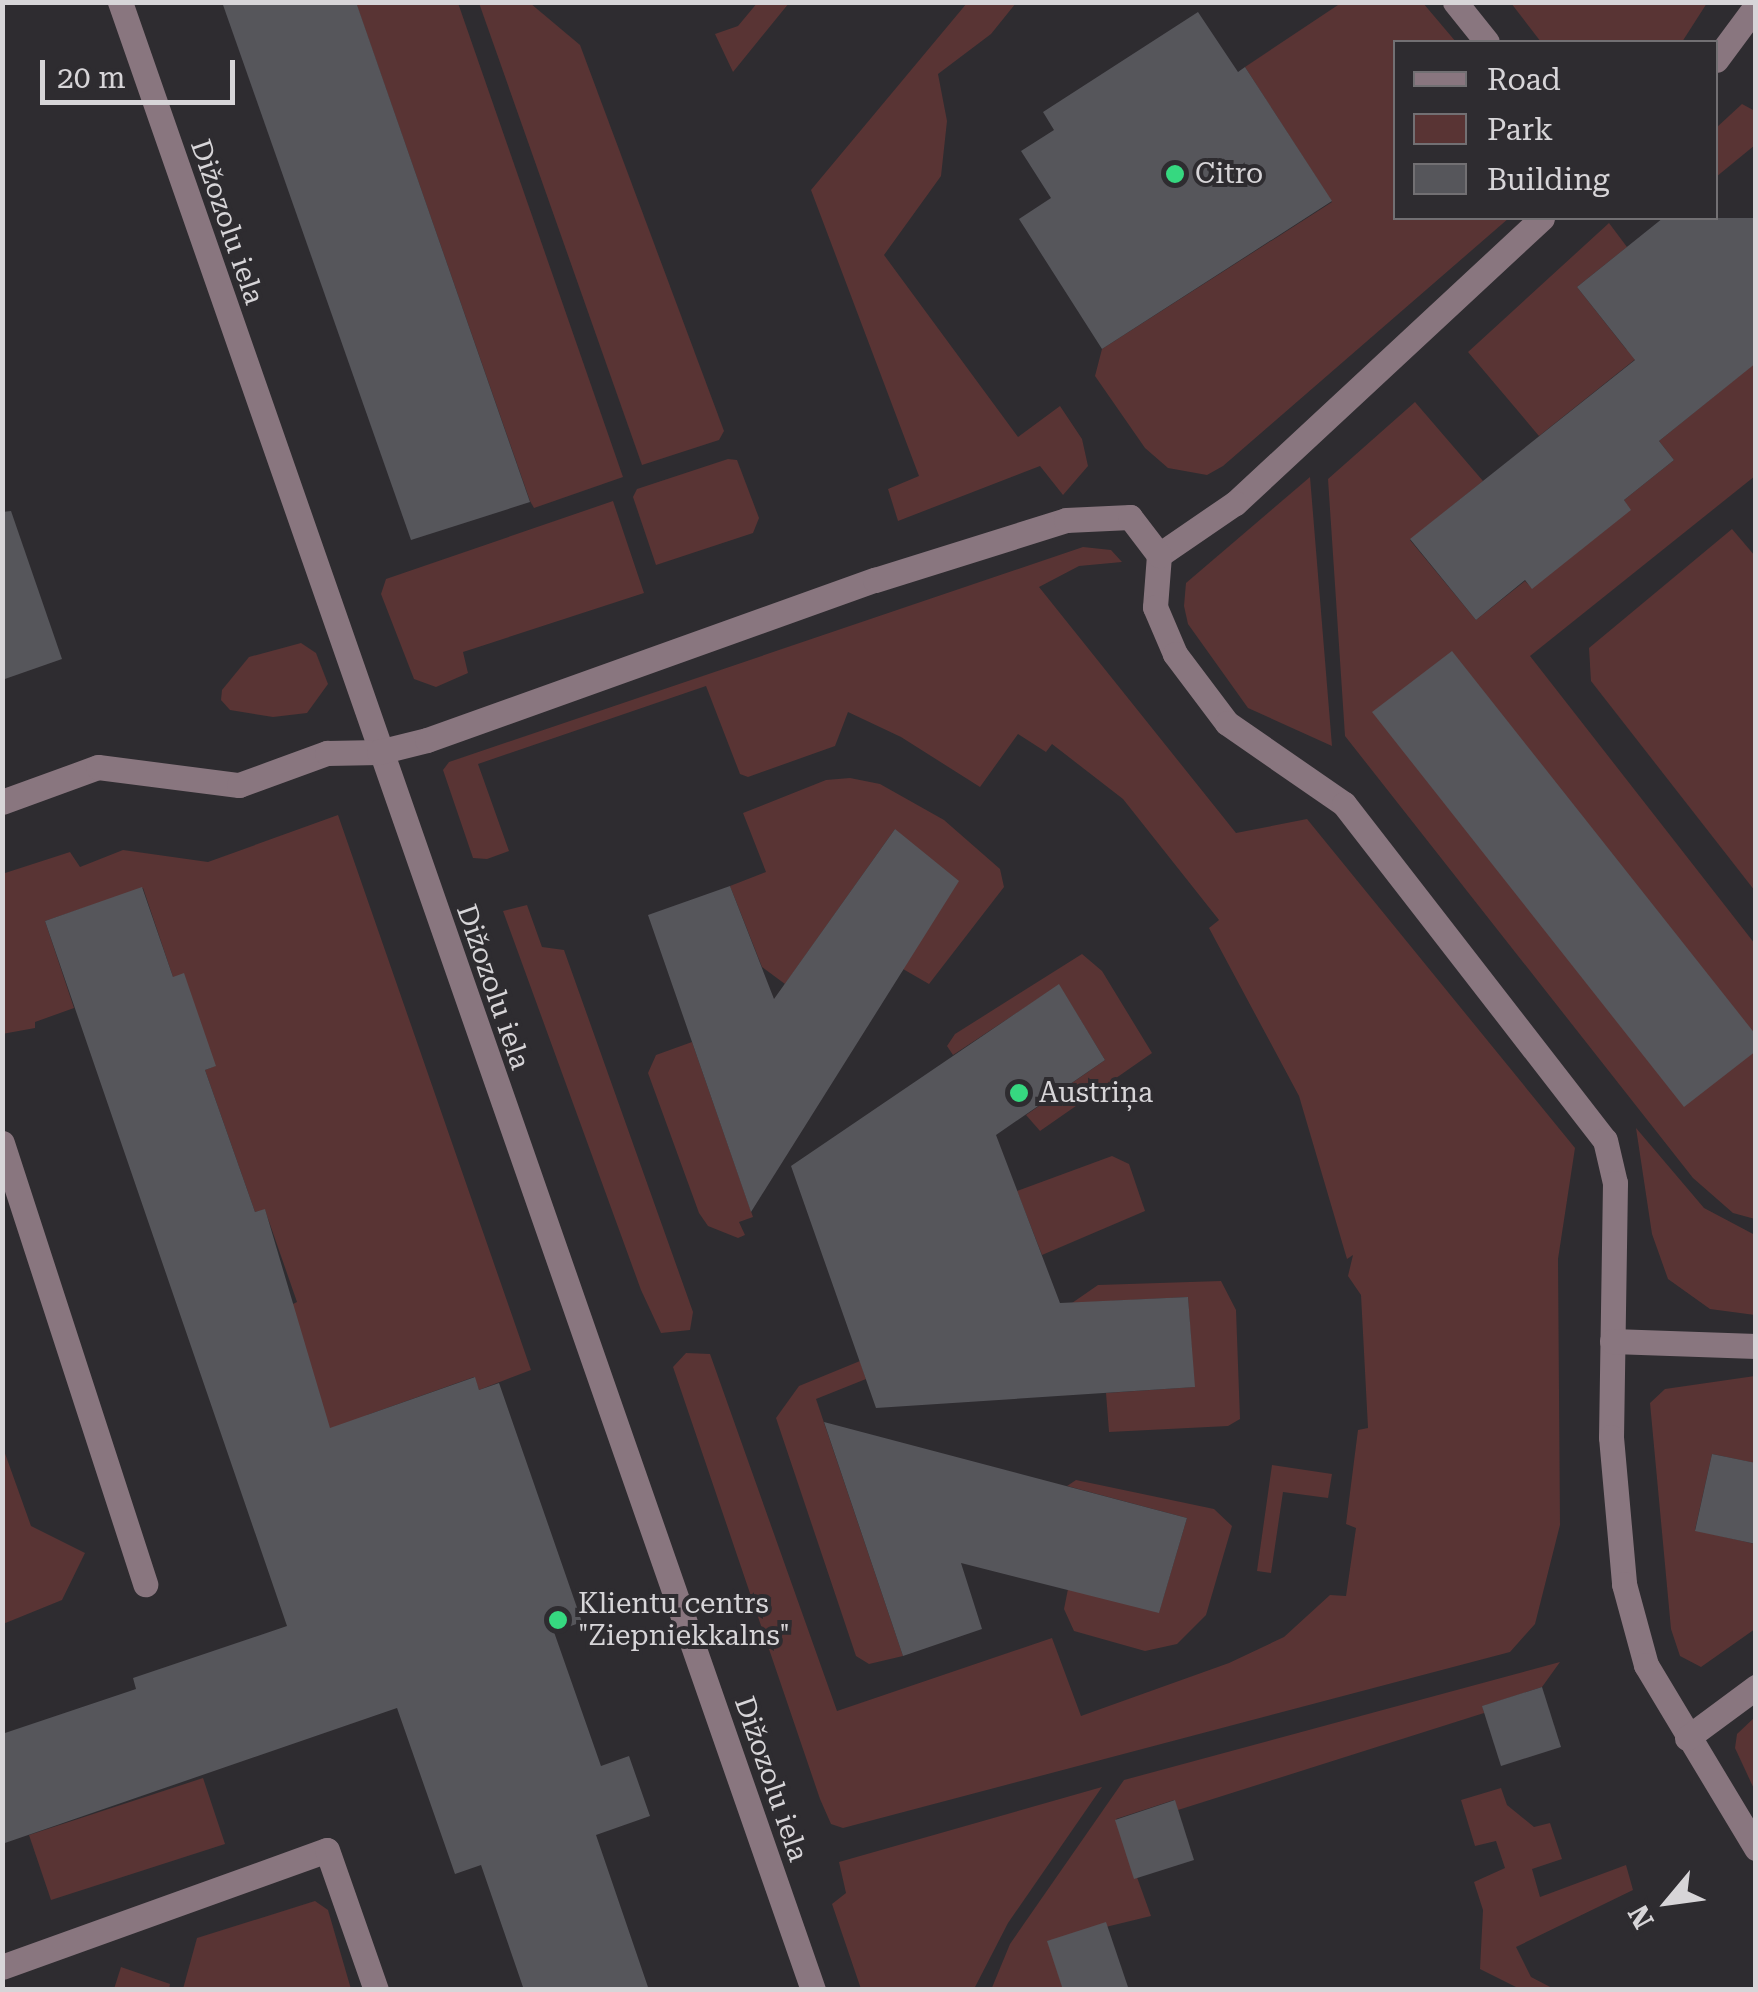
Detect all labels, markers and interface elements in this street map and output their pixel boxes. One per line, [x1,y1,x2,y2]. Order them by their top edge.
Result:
scale bar [45,40,240,102]
legend [1393,40,1718,220]
text: 20 m [57,60,126,95]
text: Road [1487,62,1561,97]
text: Park [1487,112,1553,147]
street label: Dižozolu iela [183,135,271,309]
place label: Citro [1195,157,1263,191]
text: Building [1487,162,1610,197]
marker: Citro [1164,163,1186,185]
street label: Dižozolu iela [449,900,537,1074]
place label: Austriņa [1039,1076,1153,1110]
marker: Austriņa [1008,1082,1030,1104]
place label: Klientu centrs "Ziepniekkalns" [578,1587,790,1653]
marker: Klientu centrs "Ziepniekkalns" [547,1609,569,1631]
street label: Dižozolu iela [727,1692,815,1866]
north arrow [1618,1852,1718,1952]
text: N [1622,1899,1661,1934]

